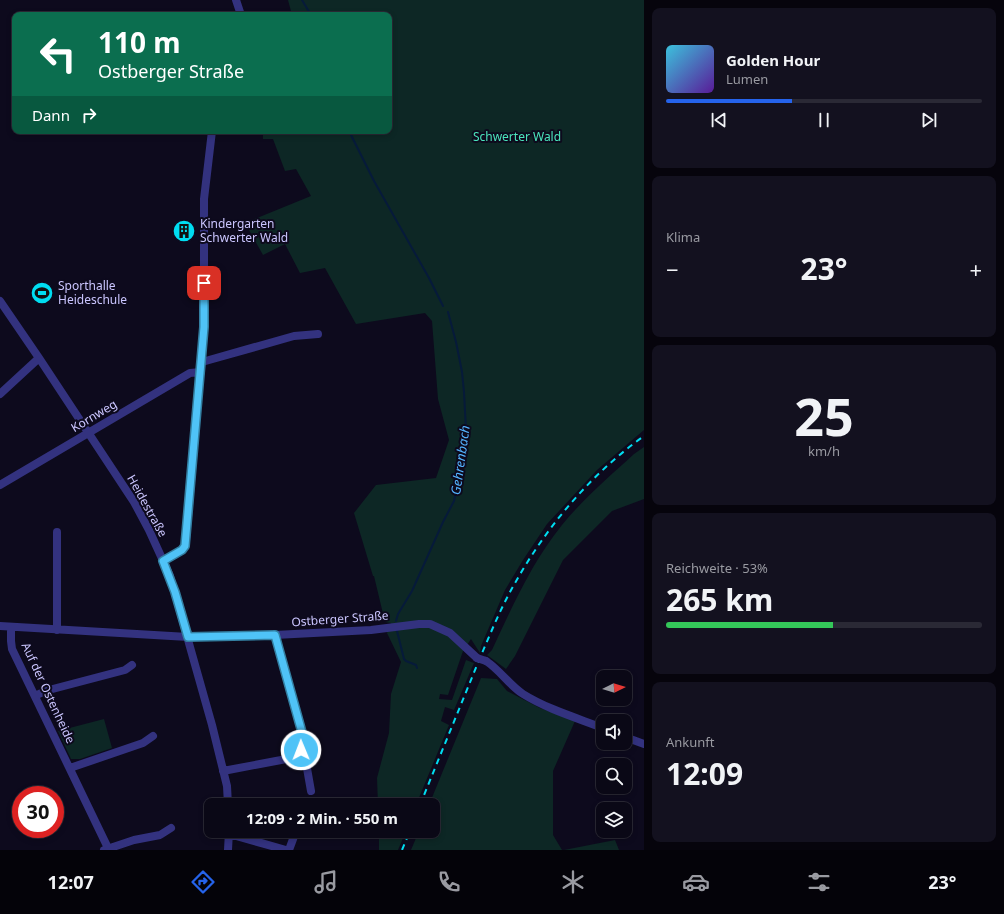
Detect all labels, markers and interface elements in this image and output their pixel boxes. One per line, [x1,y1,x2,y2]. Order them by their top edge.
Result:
text: 110 m [98,23,181,61]
icon: left [32,28,84,80]
text: Golden Hour [726,50,820,70]
text: Ostberger Straße [98,59,244,83]
text: Lumen [726,70,768,88]
icon: right [78,104,100,126]
text: Dann [32,105,70,125]
icon: previous [708,109,730,131]
icon: pause [813,109,835,131]
icon: next [918,109,940,131]
park label: Schwerter Wald [473,128,561,145]
place label: Kindergarten Schwerter Wald [200,215,288,246]
building icon: Kindergarten Schwerter Wald [171,218,197,244]
text: Klima [666,228,700,246]
text: 23° [800,248,848,289]
text: − [666,254,679,284]
text: + [969,254,982,284]
pin [187,266,221,300]
icon: arrive [193,272,215,294]
place label: Sporthalle Heideschule [58,277,127,308]
sports icon: Sporthalle Heideschule [29,280,55,306]
text: 25 [794,380,854,451]
street label: Kornweg [68,395,120,436]
water label: Gehrenbach [446,424,474,496]
text: km/h [808,442,840,460]
street label: Heidestraße [123,472,172,540]
text: Reichweite · 53% [666,559,768,577]
text: 265 km [666,579,773,620]
street label: Ostberger Straße [291,607,389,630]
street label: Auf der Ostenheide [18,640,79,746]
north arrow [596,670,632,706]
map controls [596,670,632,838]
button: sound [596,714,632,750]
position arrow [280,729,322,771]
text: Ankunft [666,733,715,751]
text: 12:09 [666,753,743,794]
button: search [596,758,632,794]
speed limit sign: 30 [12,786,64,838]
button: layers [596,802,632,838]
text: 12:09 · 2 Min. · 550 m [246,808,398,828]
icon: directions [189,868,217,896]
icon: music [312,868,340,896]
icon: phone [435,868,463,896]
icon: climate [559,868,587,896]
icon: car [682,868,710,896]
icon: filters [805,868,833,896]
text: 12:07 [48,870,94,894]
text: 23° [928,870,956,894]

